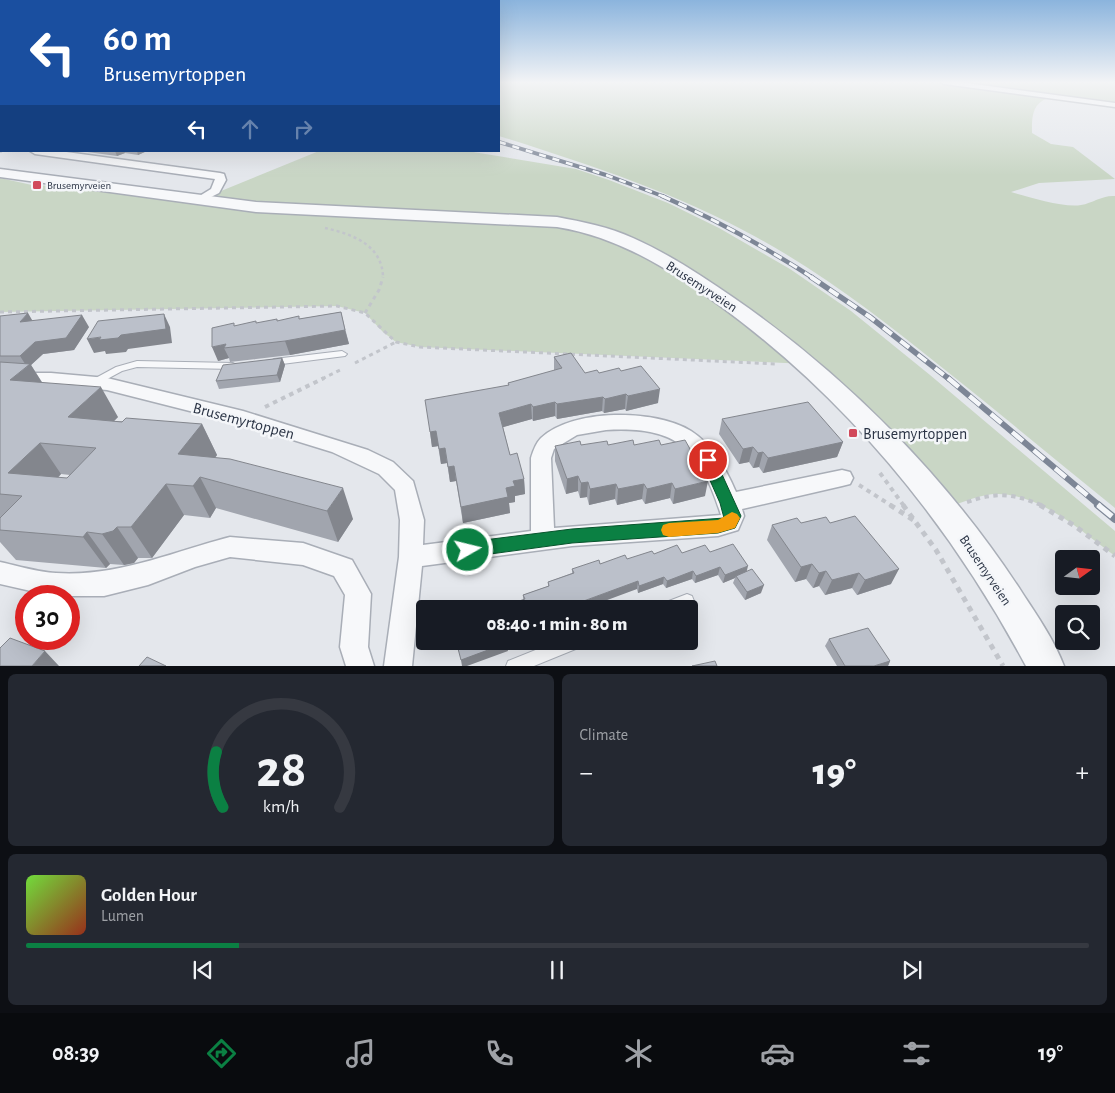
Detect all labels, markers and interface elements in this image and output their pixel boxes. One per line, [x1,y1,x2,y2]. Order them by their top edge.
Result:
icon: left [20,20,85,85]
text: 60 m [103,22,172,57]
text: Brusemyrtoppen [103,63,246,85]
icon: left [183,115,211,143]
icon: ahead [236,115,264,143]
icon: right [289,115,317,143]
marker: Brusemyrveien [31,179,43,191]
place label: Brusemyrveien [47,180,111,191]
street label: Brusemyrveien [663,259,739,315]
street label: Brusemyrtoppen [191,400,296,443]
place label: Brusemyrtoppen [863,426,967,443]
marker: Brusemyrtoppen [847,427,859,439]
pin [687,439,729,481]
icon: arrive [694,446,722,474]
position arrow [441,523,493,575]
street label: Brusemyrveien [957,533,1014,608]
north arrow [1055,550,1100,595]
map controls [1055,550,1100,650]
speed limit sign: 30 [15,585,80,650]
button: search [1055,605,1100,650]
text: 08:40 · 1 min · 80 m [487,615,627,634]
text: Climate [580,727,628,743]
text: 28 [256,744,306,796]
text: 19° [812,754,856,792]
text: − [580,759,593,787]
text: + [1076,759,1089,787]
text: km/h [262,798,299,816]
text: Golden Hour [101,886,197,905]
text: Lumen [101,908,144,924]
icon: previous [189,956,217,984]
icon: pause [543,956,571,984]
icon: next [898,956,926,984]
icon: directions [204,1036,239,1071]
icon: music [343,1036,378,1071]
icon: phone [482,1036,517,1071]
icon: climate [621,1036,656,1071]
icon: car [760,1036,795,1071]
icon: filters [899,1036,934,1071]
text: 08:39 [52,1042,100,1064]
text: 19° [1038,1042,1063,1064]

